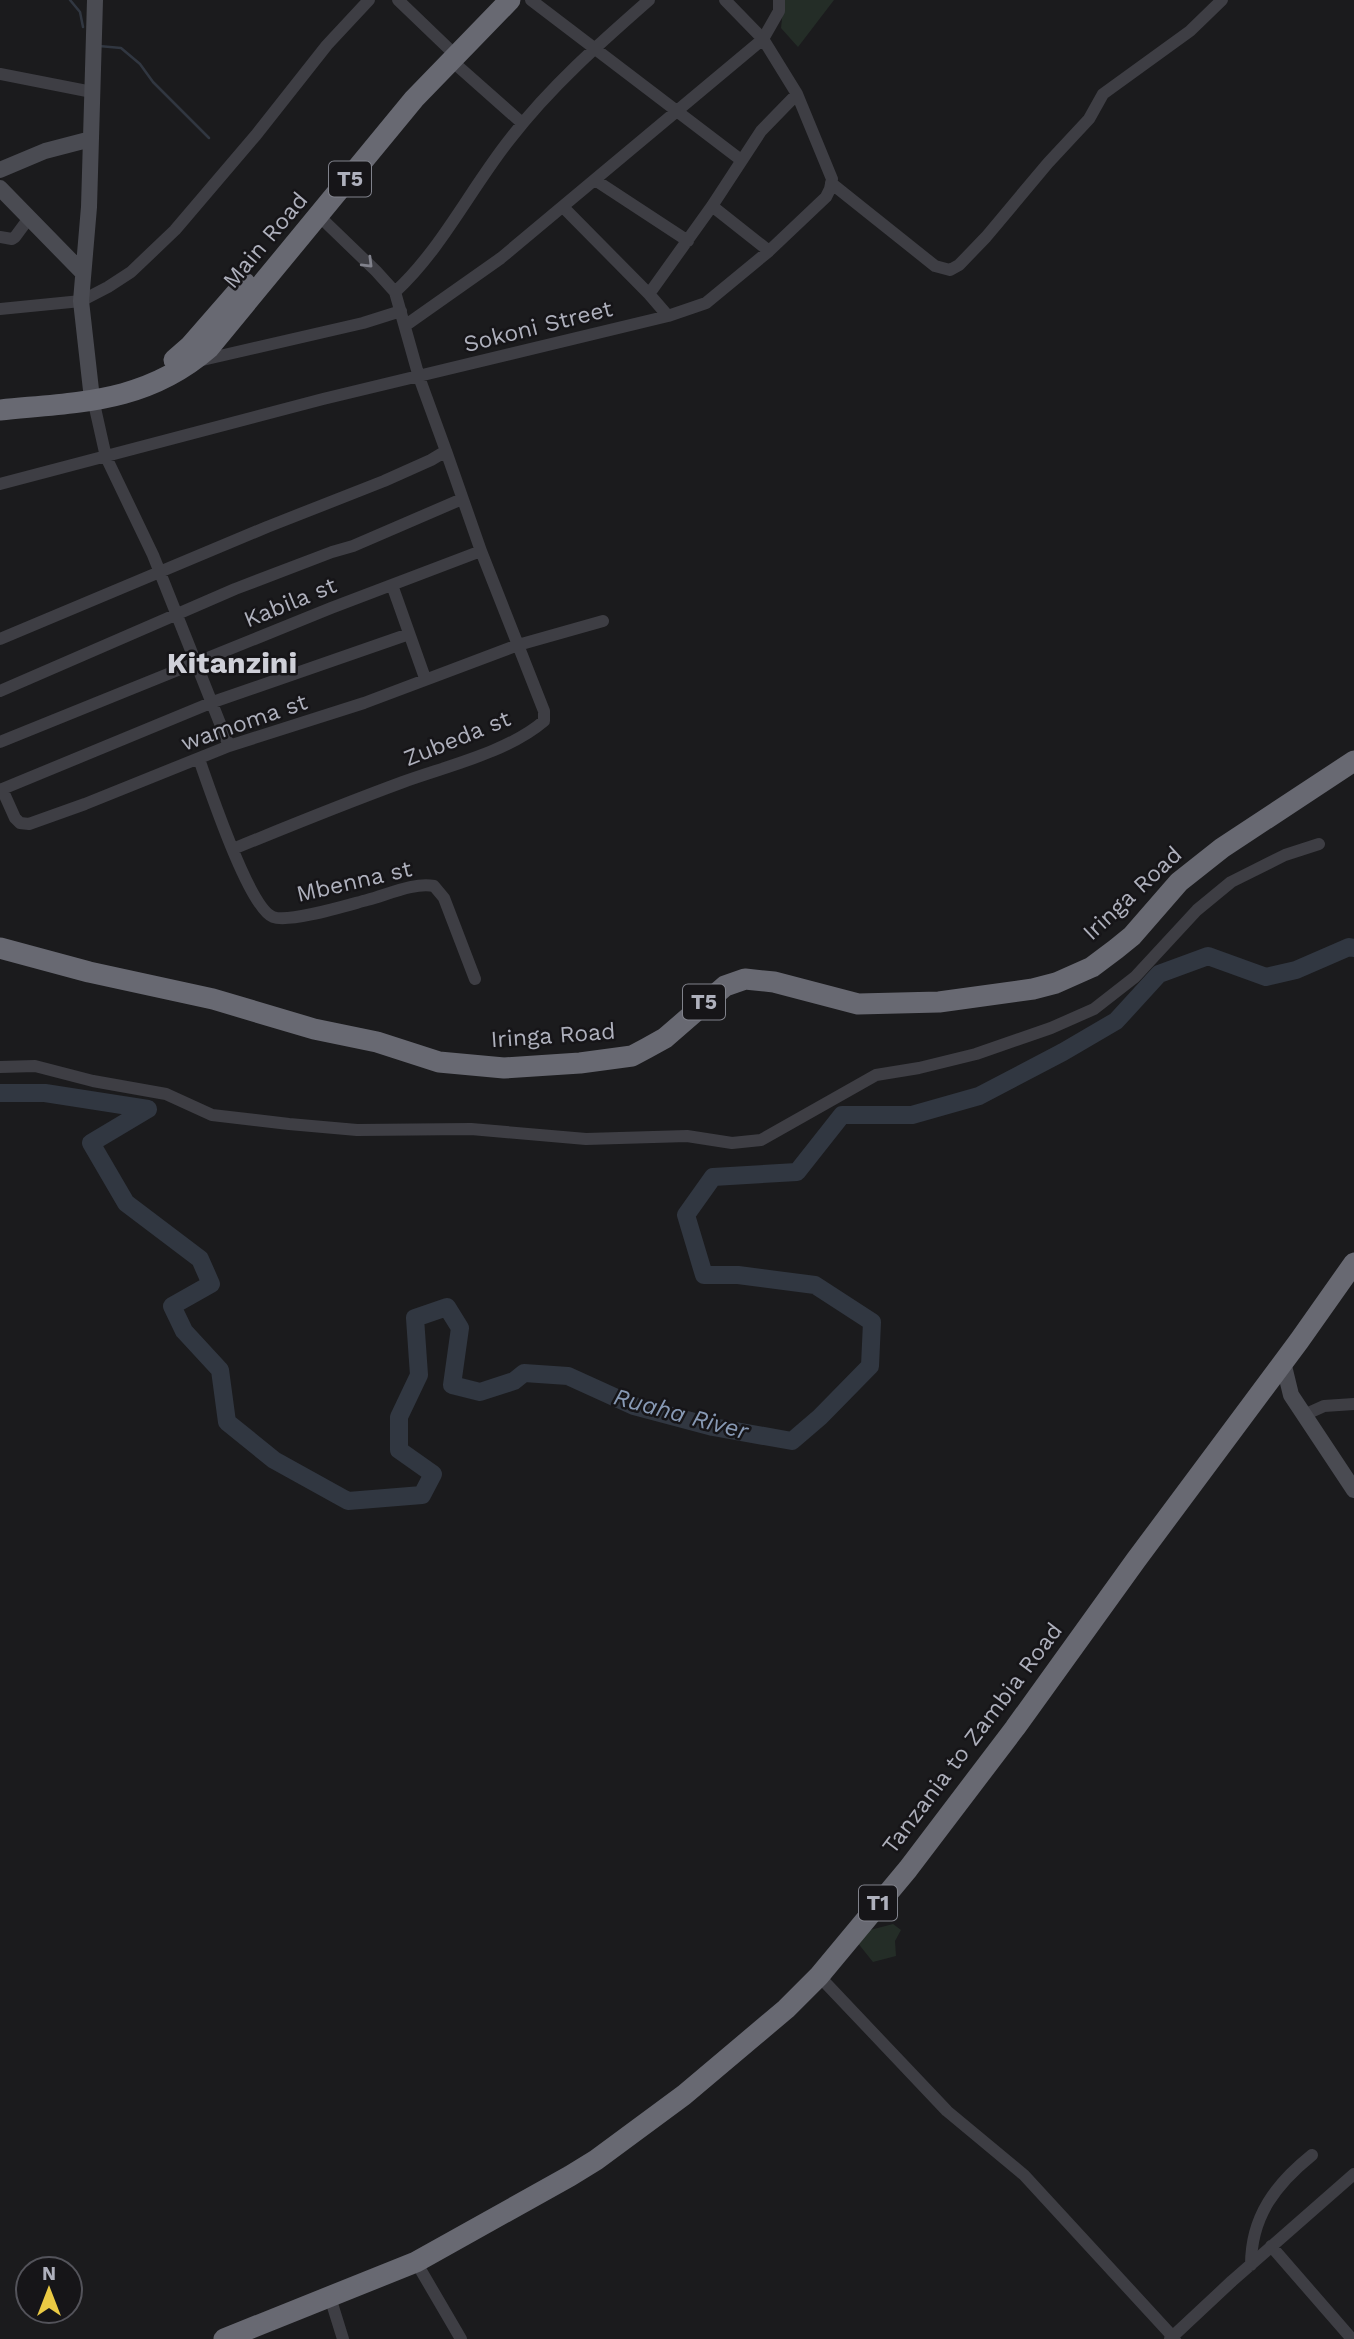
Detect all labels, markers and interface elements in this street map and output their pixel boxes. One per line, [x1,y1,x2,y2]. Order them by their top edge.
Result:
road number: T5 [329,162,371,196]
street label: Main Road [217,187,313,294]
one-way arrow [360,255,372,267]
street label: Sokoni Street [461,295,616,358]
street label: Kabila st [240,572,341,633]
district label: Kitanzini [167,645,297,680]
street label: wamoma st [177,688,311,757]
street label: Zubeda st [400,705,515,772]
street label: Iringa Road [1077,841,1187,946]
street label: Mbenna st [294,855,415,908]
road number: T5 [683,984,725,1020]
street label: Iringa Road [490,1018,616,1053]
water label: Ruaha River [611,1383,753,1446]
street label: Tanzania to Zambia Road [877,1618,1068,1859]
road number: T1 [859,1885,897,1920]
north arrow [14,2255,84,2325]
text: N [42,2262,56,2285]

